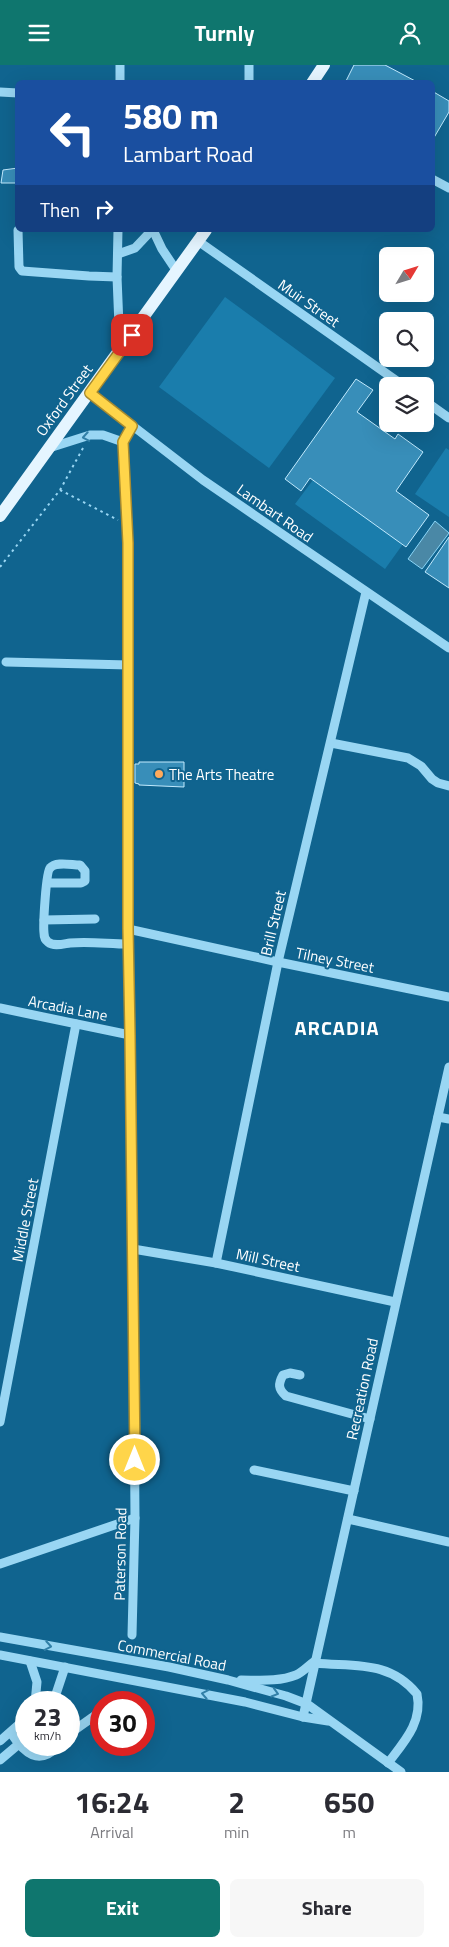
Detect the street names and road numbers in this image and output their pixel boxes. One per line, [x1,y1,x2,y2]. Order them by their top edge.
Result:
street label: Muir Street [273,273,345,333]
street label: Oxford Street [30,359,99,441]
street label: Lambart Road [232,478,318,548]
street label: Brill Street [254,887,292,958]
street label: Tilney Street [294,941,377,979]
street label: Arcadia Lane [26,989,110,1027]
street label: Middle Street [6,1175,45,1264]
street label: Mill Street [234,1242,303,1278]
street label: Recreation Road [340,1336,384,1442]
street label: Paterson Road [108,1507,132,1601]
street label: Commercial Road [116,1633,228,1677]

